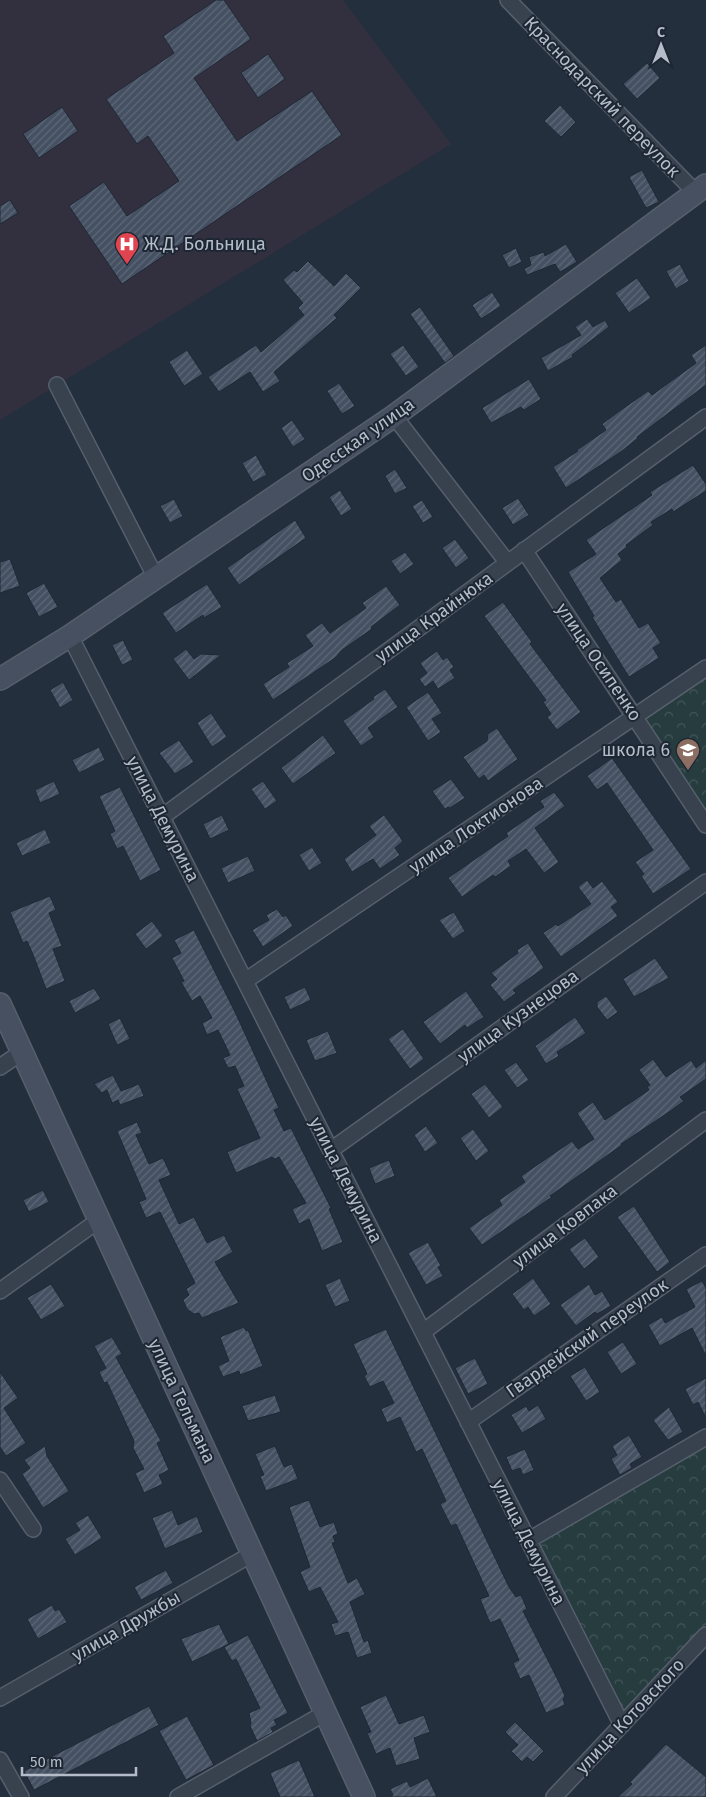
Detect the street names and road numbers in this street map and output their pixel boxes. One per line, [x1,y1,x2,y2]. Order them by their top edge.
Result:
street label: Краснодарский переулок [519,12,685,182]
street label: Одесская улица [297,393,419,487]
street label: улица Крайнюка [371,567,497,667]
street label: улица Осипенко [551,599,647,725]
street label: улица Демурина [122,752,204,886]
street label: улица Локтионова [405,772,547,878]
street label: улица Кузнецова [453,965,583,1067]
street label: улица Демурина [305,1113,387,1247]
street label: улица Ковпака [508,1180,622,1272]
street label: Гвардейский переулок [502,1273,673,1402]
street label: улица Тельмана [144,1335,220,1467]
street label: улица Демурина [488,1475,570,1609]
street label: улица Дружбы [68,1586,184,1666]
street label: улица Котовского [571,1654,689,1778]

